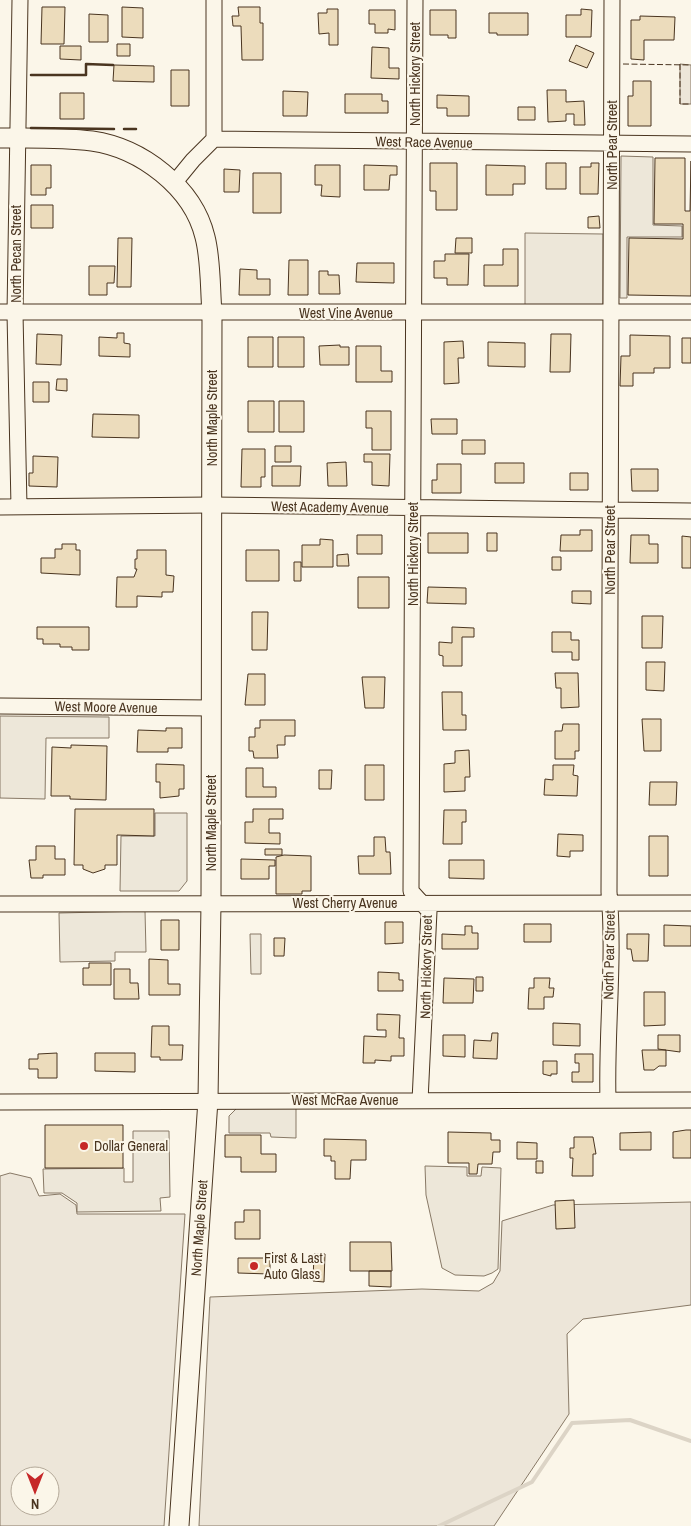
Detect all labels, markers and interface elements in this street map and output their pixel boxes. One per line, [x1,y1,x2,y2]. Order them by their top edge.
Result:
street label: North Hickory Street [406,22,424,126]
street label: North Pear Street [603,100,621,190]
street label: West Race Avenue [375,132,473,152]
street label: North Pecan Street [7,205,25,303]
street label: West Vine Avenue [299,304,393,322]
street label: North Maple Street [203,370,221,466]
street label: West Academy Avenue [271,497,389,517]
street label: North Hickory Street [404,502,422,606]
street label: North Pear Street [601,505,619,595]
street label: West Moore Avenue [54,697,158,717]
street label: North Maple Street [202,775,220,871]
street label: West Cherry Avenue [293,894,397,912]
street label: North Pear Street [599,910,619,1000]
street label: North Hickory Street [416,915,436,1019]
street label: West McRae Avenue [292,1091,398,1109]
place label: Dollar General [94,1137,168,1155]
marker: Dollar General [78,1140,90,1152]
street label: North Maple Street [187,1179,211,1277]
place label: First & Last Auto Glass [263,1249,323,1283]
marker: First & Last Auto Glass [248,1260,260,1272]
north arrow [10,1466,60,1516]
text: N [31,1495,39,1513]

